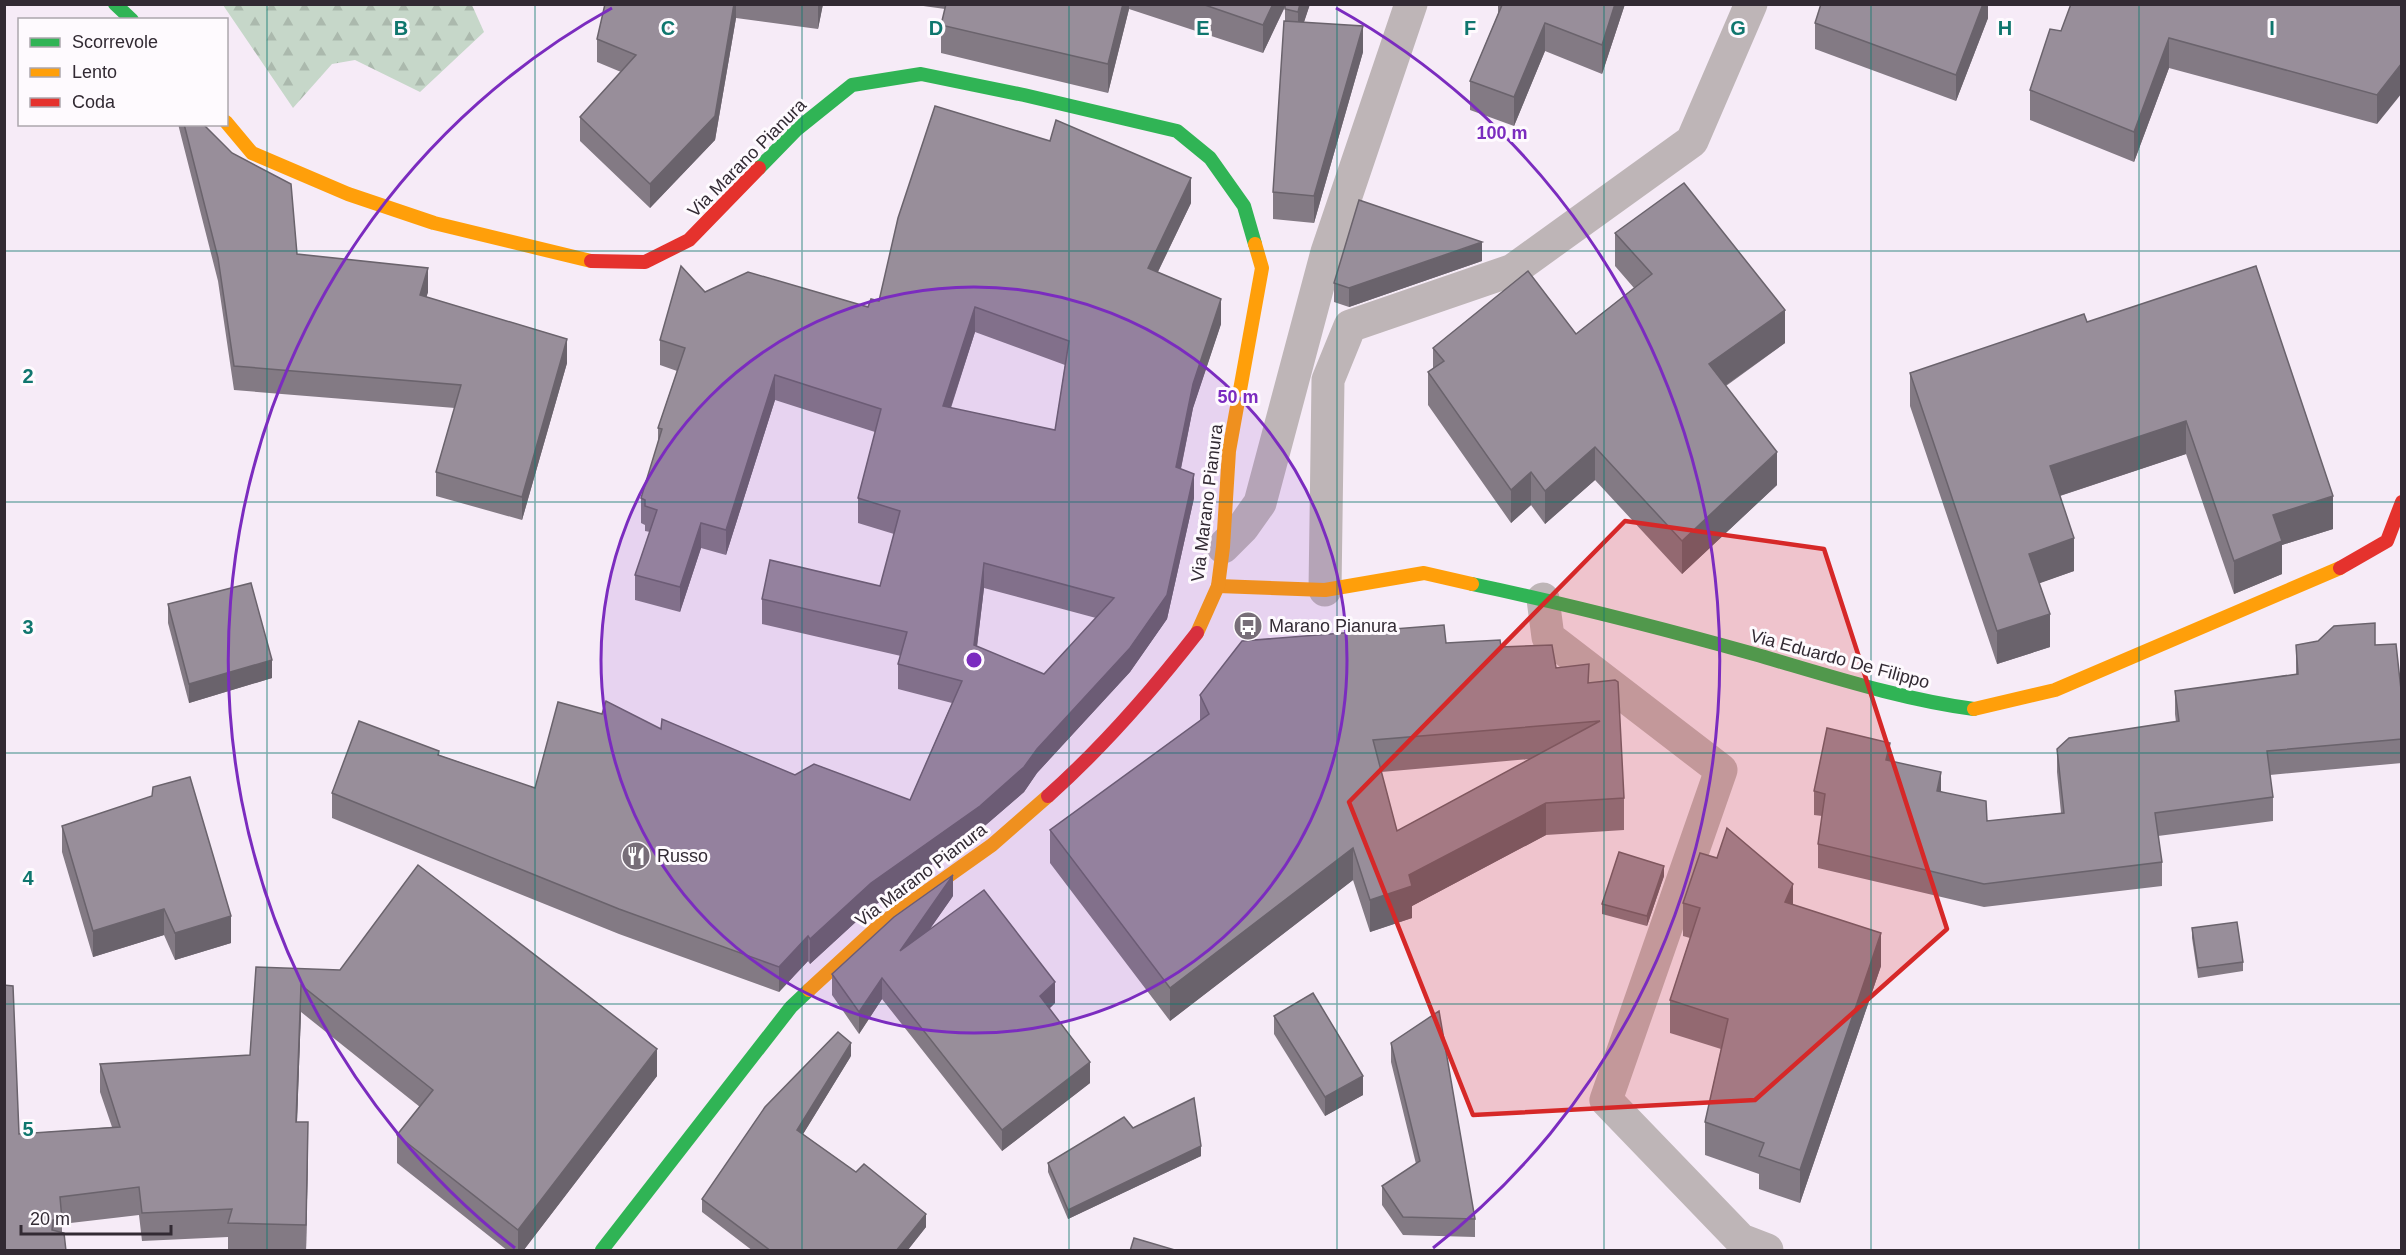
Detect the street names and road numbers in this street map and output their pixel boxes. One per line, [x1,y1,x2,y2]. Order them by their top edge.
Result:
street label: Via Marano Pianura [684,94,811,221]
street label: Via Marano Pianura [1187,422,1227,583]
street label: Via Eduardo De Filippo [1748,625,1932,693]
street label: Via Marano Pianura [852,819,991,931]

